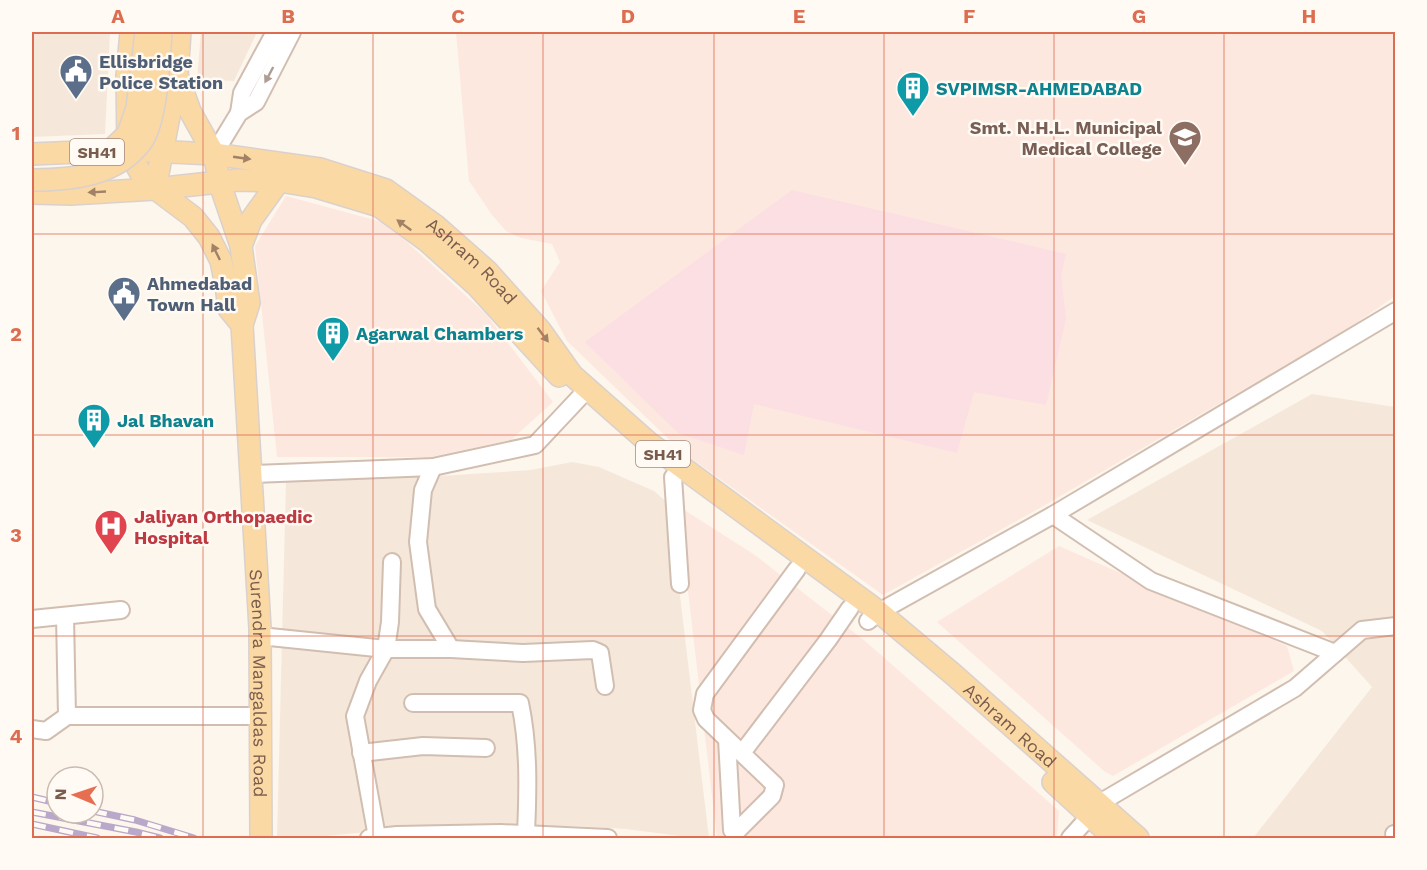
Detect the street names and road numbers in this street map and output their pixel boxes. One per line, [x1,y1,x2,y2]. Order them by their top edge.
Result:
road number: SH41 [70,139,124,165]
street label: Ashram Road [423,212,522,308]
road number: SH41 [636,441,690,467]
street label: Surendra Mangaldas Road [246,568,271,797]
street label: Ashram Road [960,678,1061,772]

